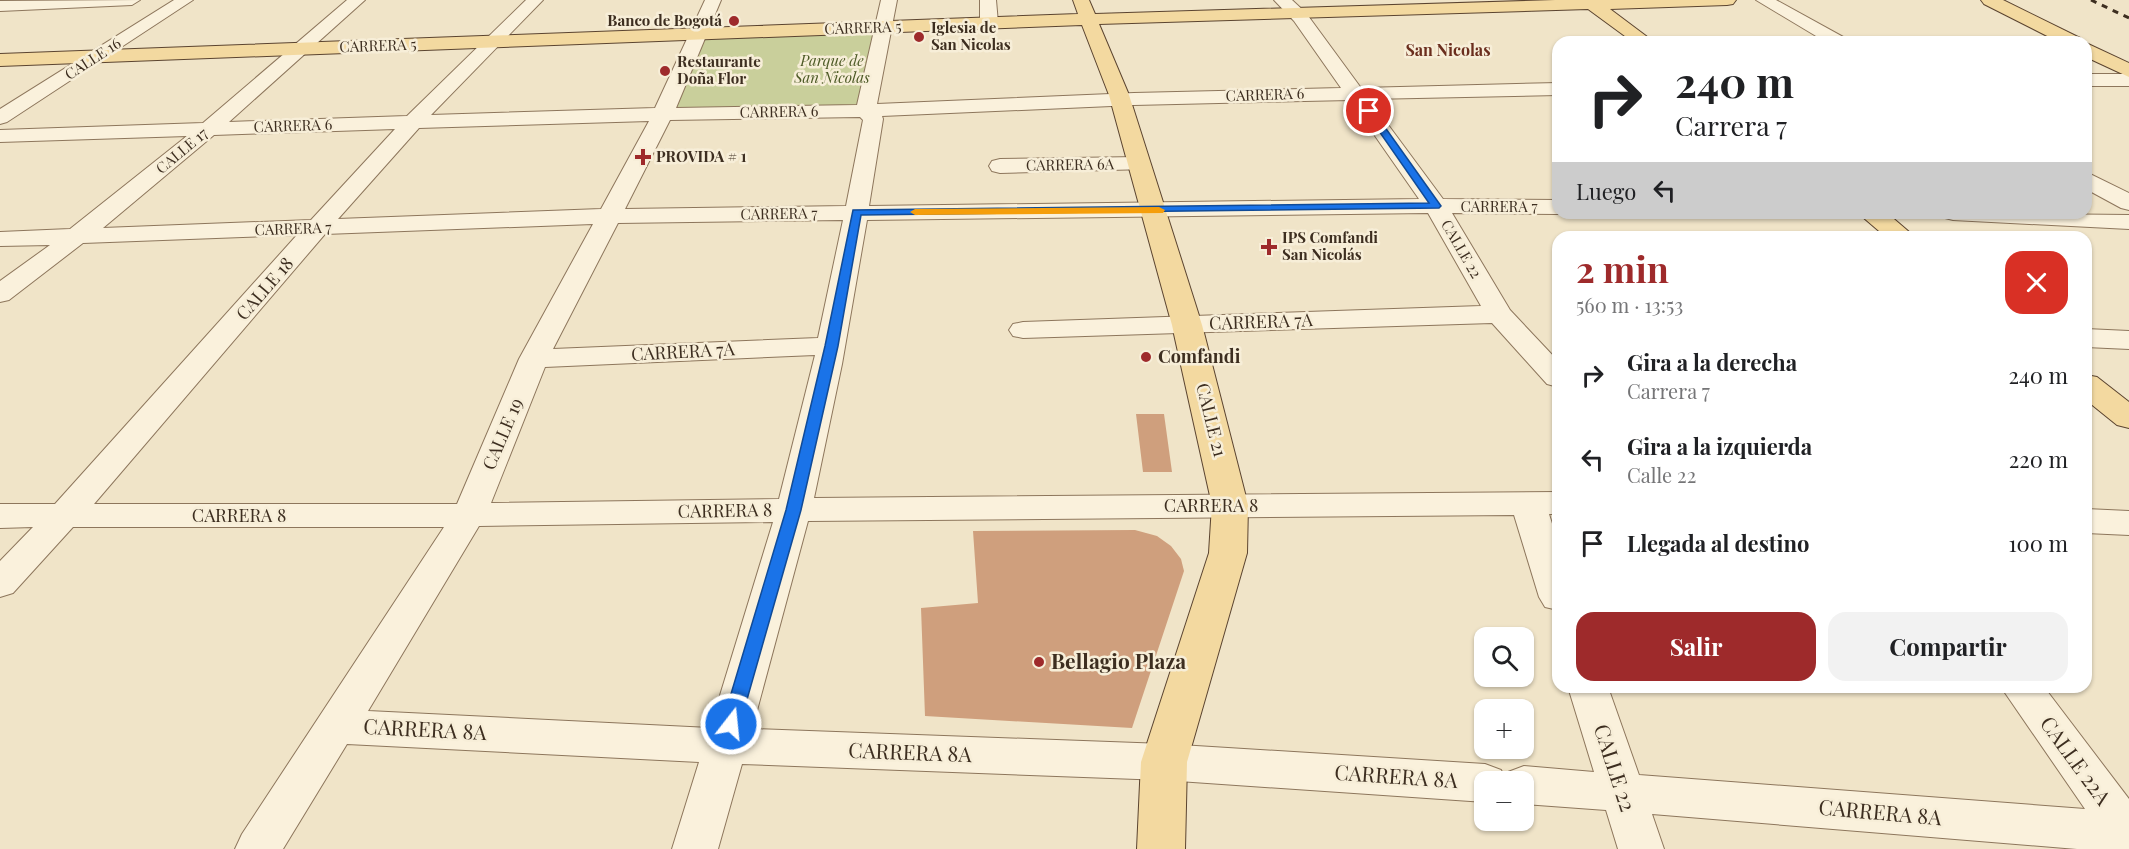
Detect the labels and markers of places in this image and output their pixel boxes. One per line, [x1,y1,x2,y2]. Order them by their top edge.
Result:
place label: Banco de Bogotá [607,10,722,30]
marker: Banco de Bogotá [727,14,741,28]
place label: Iglesia de San Nicolas [931,17,1011,54]
marker: Iglesia de San Nicolas [912,30,926,44]
place label: Restaurante Doña Flor [677,51,761,88]
marker: Restaurante Doña Flor [658,64,672,78]
pin [1343,85,1394,136]
place label: PROVIDA # 1 [656,146,747,166]
marker: PROVIDA # 1 [634,148,652,166]
place label: IPS Comfandi San Nicolás [1282,227,1378,264]
marker: IPS Comfandi San Nicolás [1260,238,1278,256]
place label: Comfandi [1158,344,1241,368]
marker: Comfandi [1139,350,1153,364]
place label: Bellagio Plaza [1051,646,1186,674]
marker: Bellagio Plaza [1032,655,1046,669]

